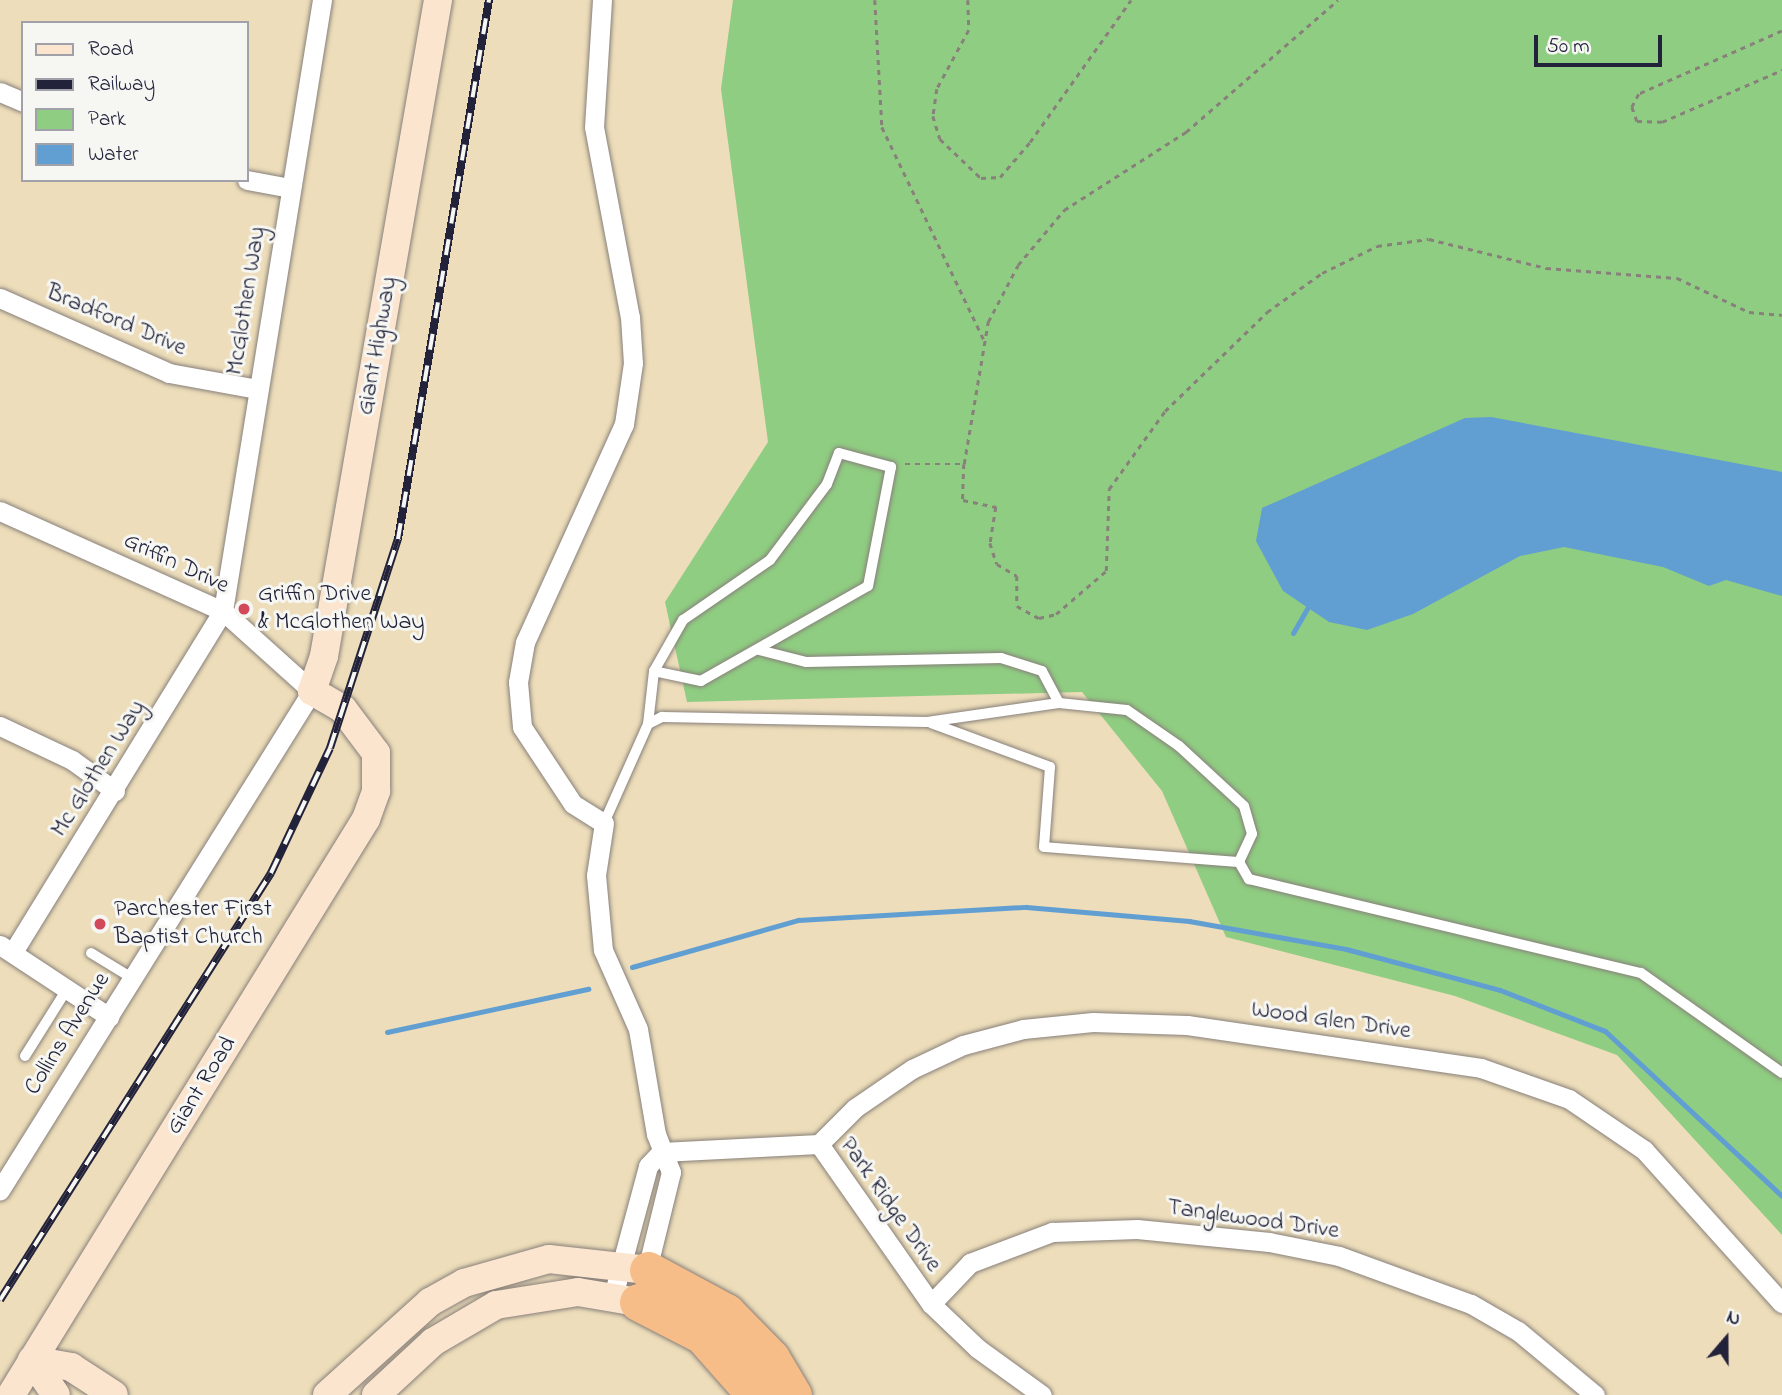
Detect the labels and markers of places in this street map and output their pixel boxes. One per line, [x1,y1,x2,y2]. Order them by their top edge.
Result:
place label: Griffin Drive & McGlothen Way [258,581,425,637]
marker: Griffin Drive & McGlothen Way [236,601,252,617]
place label: Parchester First Baptist Church [114,896,272,952]
marker: Parchester First Baptist Church [92,916,108,932]

